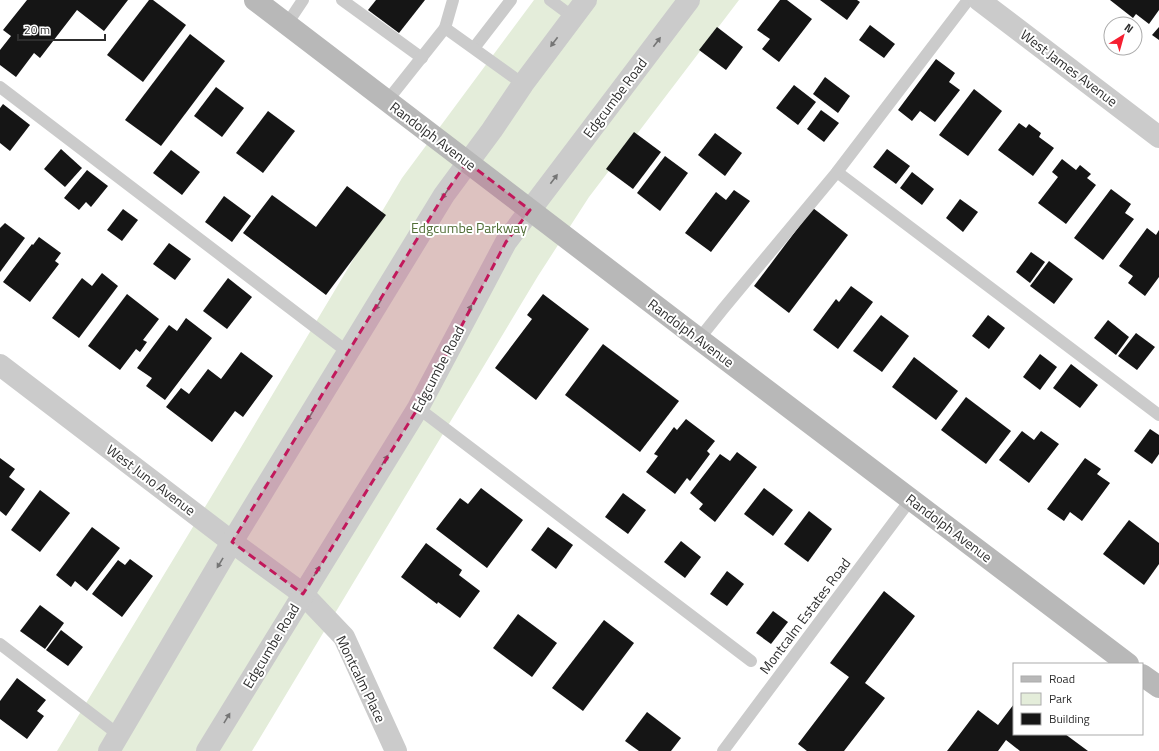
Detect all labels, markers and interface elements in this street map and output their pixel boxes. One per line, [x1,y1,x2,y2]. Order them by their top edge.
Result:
scale bar [18,16,105,42]
north arrow [1103,16,1143,56]
text: N [1121,19,1137,37]
text: 20 m [24,20,50,39]
street label: West James Avenue [1016,24,1122,111]
one-way arrow [653,36,661,47]
one-way arrow [550,37,559,48]
street label: Edgcumbe Road [578,53,652,142]
street label: Randolph Avenue [386,96,481,175]
one-way arrow [549,174,558,185]
one-way arrow [441,189,449,199]
park label: Edgcumbe Parkway [411,217,527,238]
street label: Randolph Avenue [644,293,739,372]
one-way arrow [374,299,381,311]
one-way arrow [466,305,473,316]
street label: Edgcumbe Road [406,322,469,416]
one-way arrow [306,411,314,421]
street label: West Juno Avenue [102,439,200,520]
one-way arrow [382,454,389,466]
street label: Randolph Avenue [902,488,997,567]
street label: Montcalm Estates Road [754,553,855,678]
one-way arrow [216,558,224,568]
one-way arrow [313,566,321,576]
street label: Edgcumbe Road [237,599,304,692]
street label: Montcalm Place [331,632,392,726]
legend [1013,663,1143,735]
text: Road [1049,669,1075,688]
text: Park [1049,689,1072,708]
text: Building [1049,709,1090,728]
one-way arrow [224,712,231,724]

